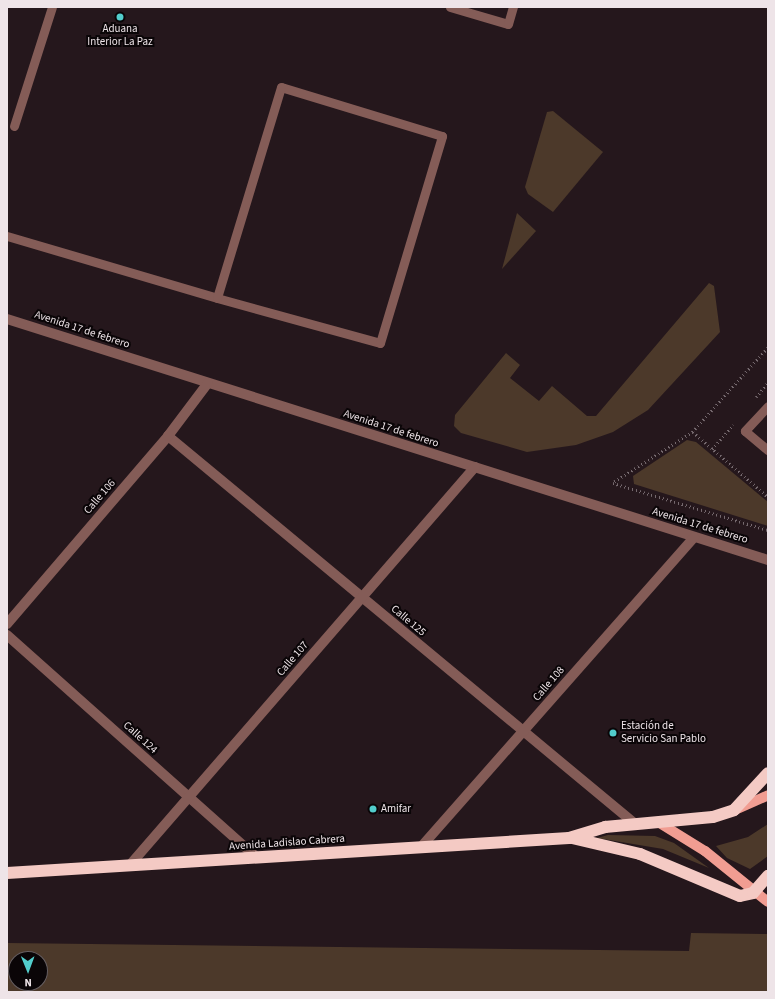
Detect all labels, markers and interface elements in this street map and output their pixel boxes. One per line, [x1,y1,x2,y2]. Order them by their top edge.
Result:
marker: Aduana Interior La Paz [115,12,125,22]
place label: Aduana Interior La Paz [87,23,153,49]
street label: Avenida 17 de febrero [33,308,131,352]
street label: Avenida 17 de febrero [342,407,440,451]
street label: Calle 106 [81,477,119,517]
street label: Avenida 17 de febrero [651,505,749,547]
street label: Calle 125 [388,603,428,639]
street label: Calle 107 [274,639,312,679]
street label: Calle 108 [530,664,568,704]
street label: Calle 124 [120,719,160,757]
place label: Estación de Servicio San Pablo [621,720,706,746]
marker: Estación de Servicio San Pablo [608,728,618,738]
place label: Amifar [381,802,411,816]
marker: Amifar [368,804,378,814]
street label: Avenida Ladislao Cabrera [229,832,345,854]
north arrow [8,951,48,991]
text: N [24,975,32,990]

